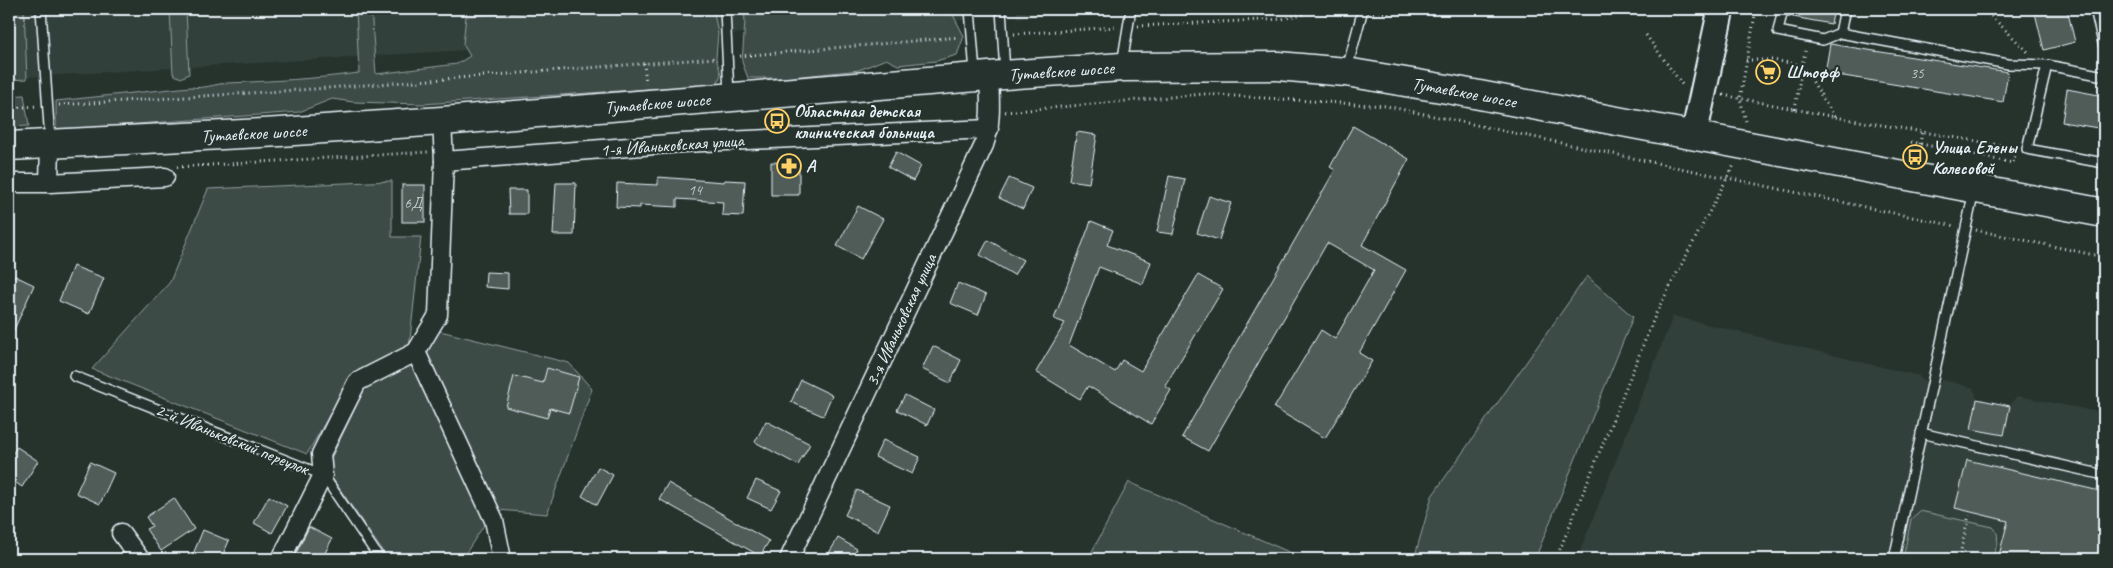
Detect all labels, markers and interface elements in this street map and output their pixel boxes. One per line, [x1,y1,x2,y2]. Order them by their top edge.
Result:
street label: Тутаевское шоссе [1008,56,1116,86]
supermarket icon: Штофф [1755,59,1781,85]
place label: Штофф [1786,61,1841,83]
house number: 35 [1910,64,1925,83]
street label: Тутаевское шоссе [1410,72,1519,113]
street label: Тутаевское шоссе [604,88,712,119]
place label: Областная детская клиническая больница [794,100,935,143]
bus stop icon: Областная детская клиническая больница [764,108,790,134]
street label: Тутаевское шоссе [200,119,308,147]
street label: 1-я Иваньковская улица [600,129,746,161]
place label: Улица Елены Колесовой [1932,136,2019,179]
bus stop icon: Улица Елены Колесовой [1902,144,1928,170]
pharmacy icon: А [776,153,802,179]
place label: А [806,155,817,177]
house number: 14 [688,181,703,200]
house number: 6Д [404,194,423,213]
street label: 3-я Иваньковская улица [861,249,942,390]
street label: 2-й Иваньковский переулок [152,398,314,481]

